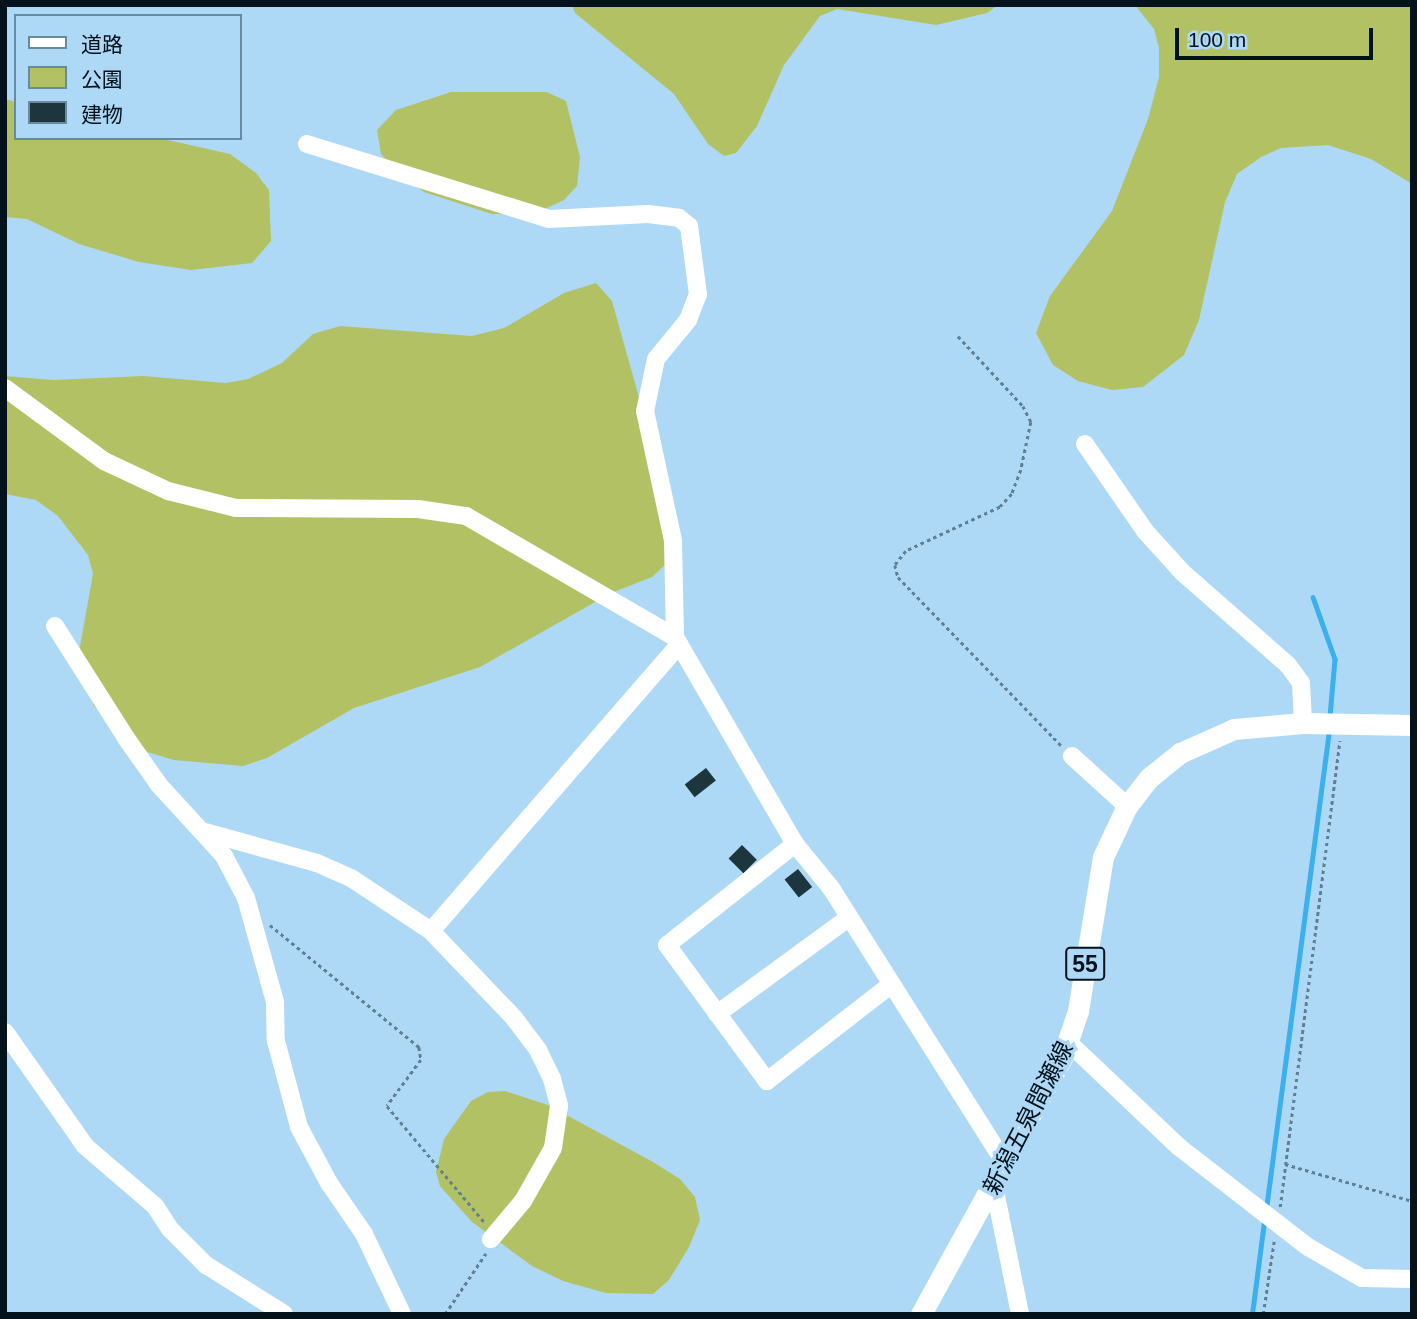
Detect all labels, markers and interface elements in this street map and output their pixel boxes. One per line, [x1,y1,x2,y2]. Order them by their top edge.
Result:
legend [14,14,242,140]
scale bar [1179,14,1377,58]
text: 100 m [1188,28,1246,51]
text: 道路 [81,33,123,56]
text: 公園 [81,68,123,91]
text: 建物 [81,103,123,126]
road number: 55 [1064,945,1106,984]
street label: 新潟五泉間瀬線 [977,1037,1079,1199]

